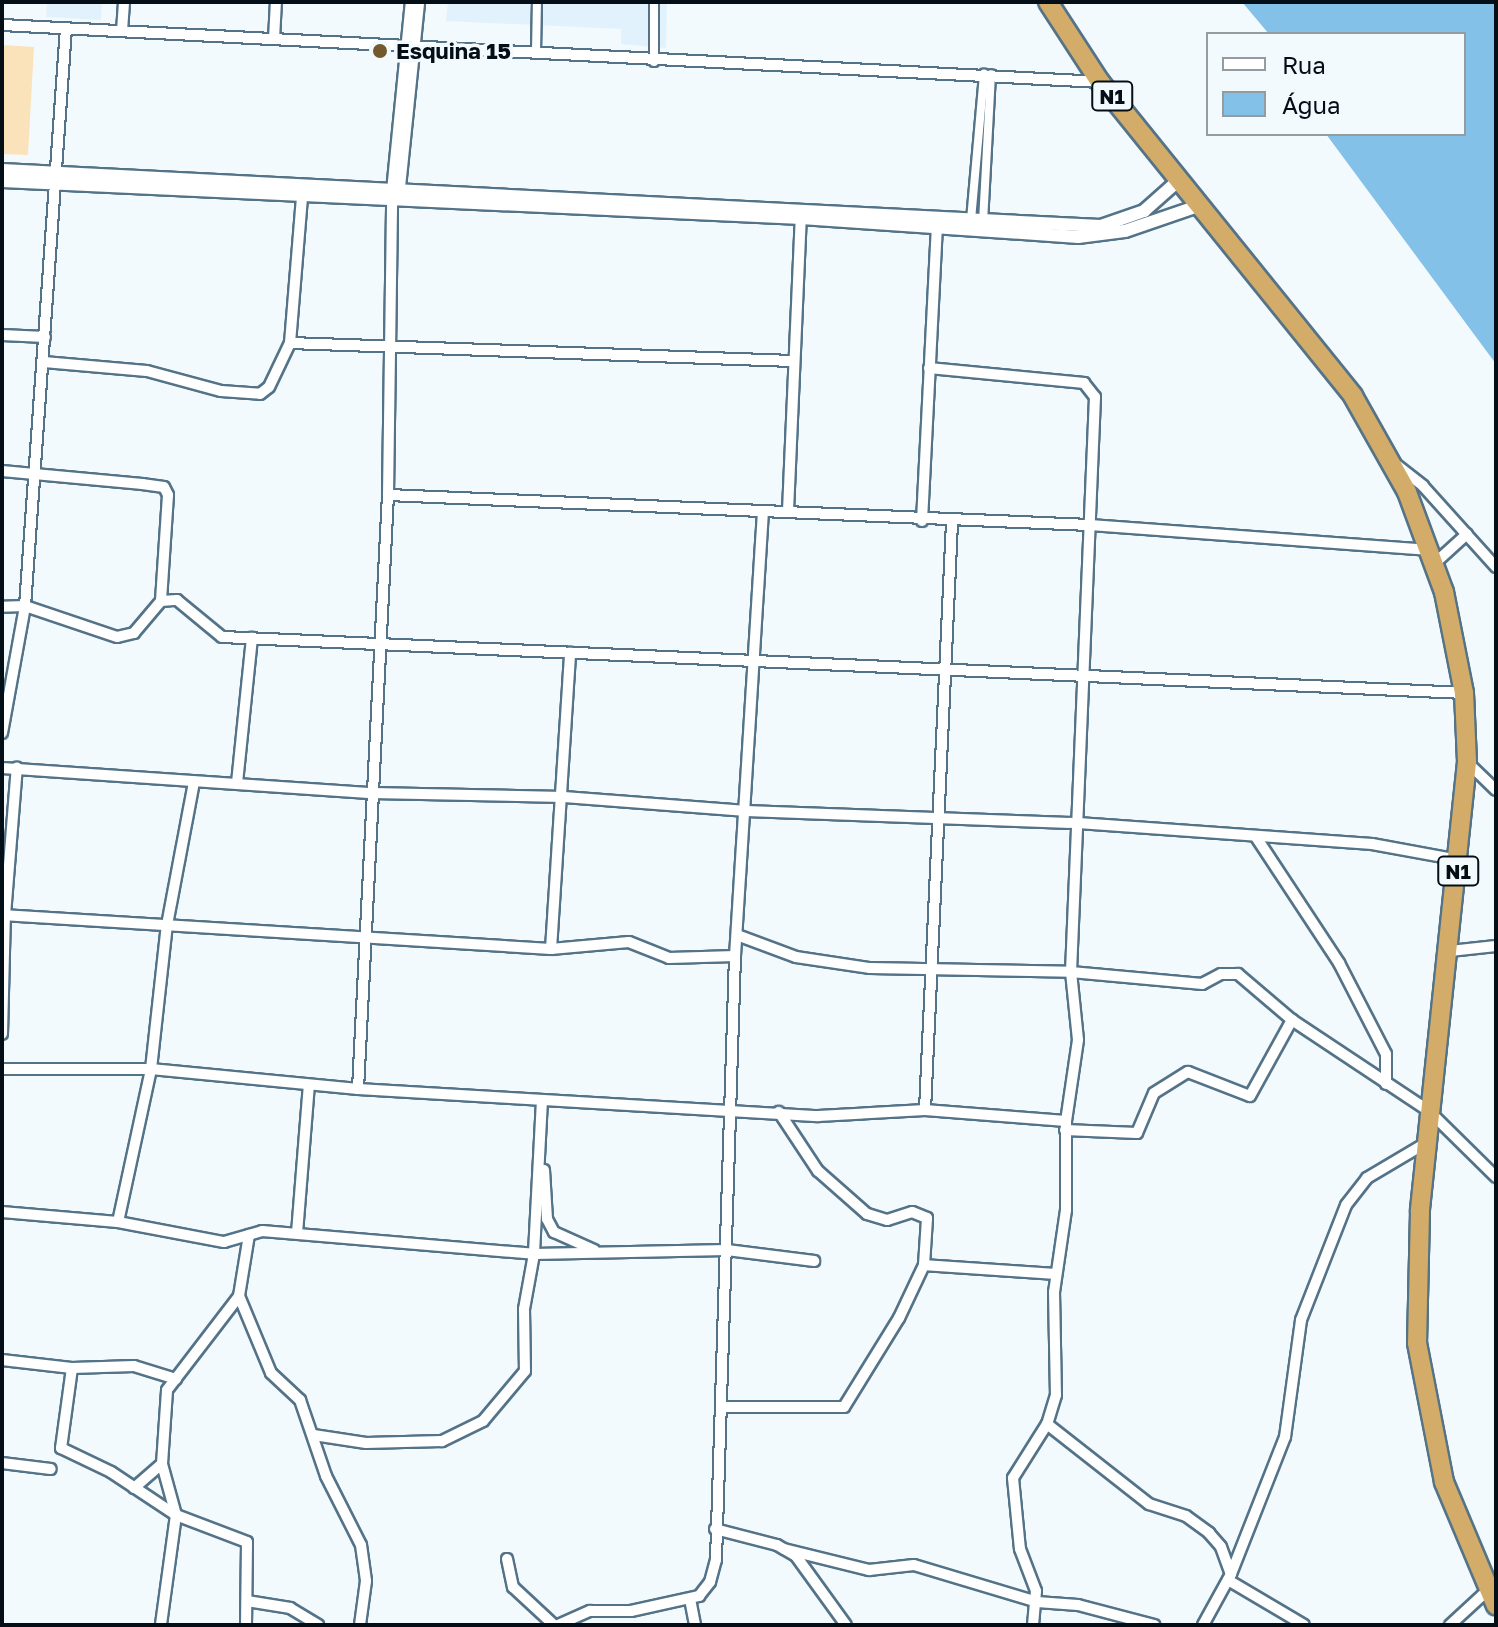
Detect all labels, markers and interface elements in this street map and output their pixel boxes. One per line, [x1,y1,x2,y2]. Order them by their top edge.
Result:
legend [1206,32,1466,136]
place label: Esquina 15 [396,38,511,64]
marker: Esquina 15 [371,42,389,60]
text: Rua [1282,50,1326,79]
road number: N1 [1090,80,1134,112]
text: Água [1282,90,1341,119]
road number: N1 [1436,855,1480,887]

